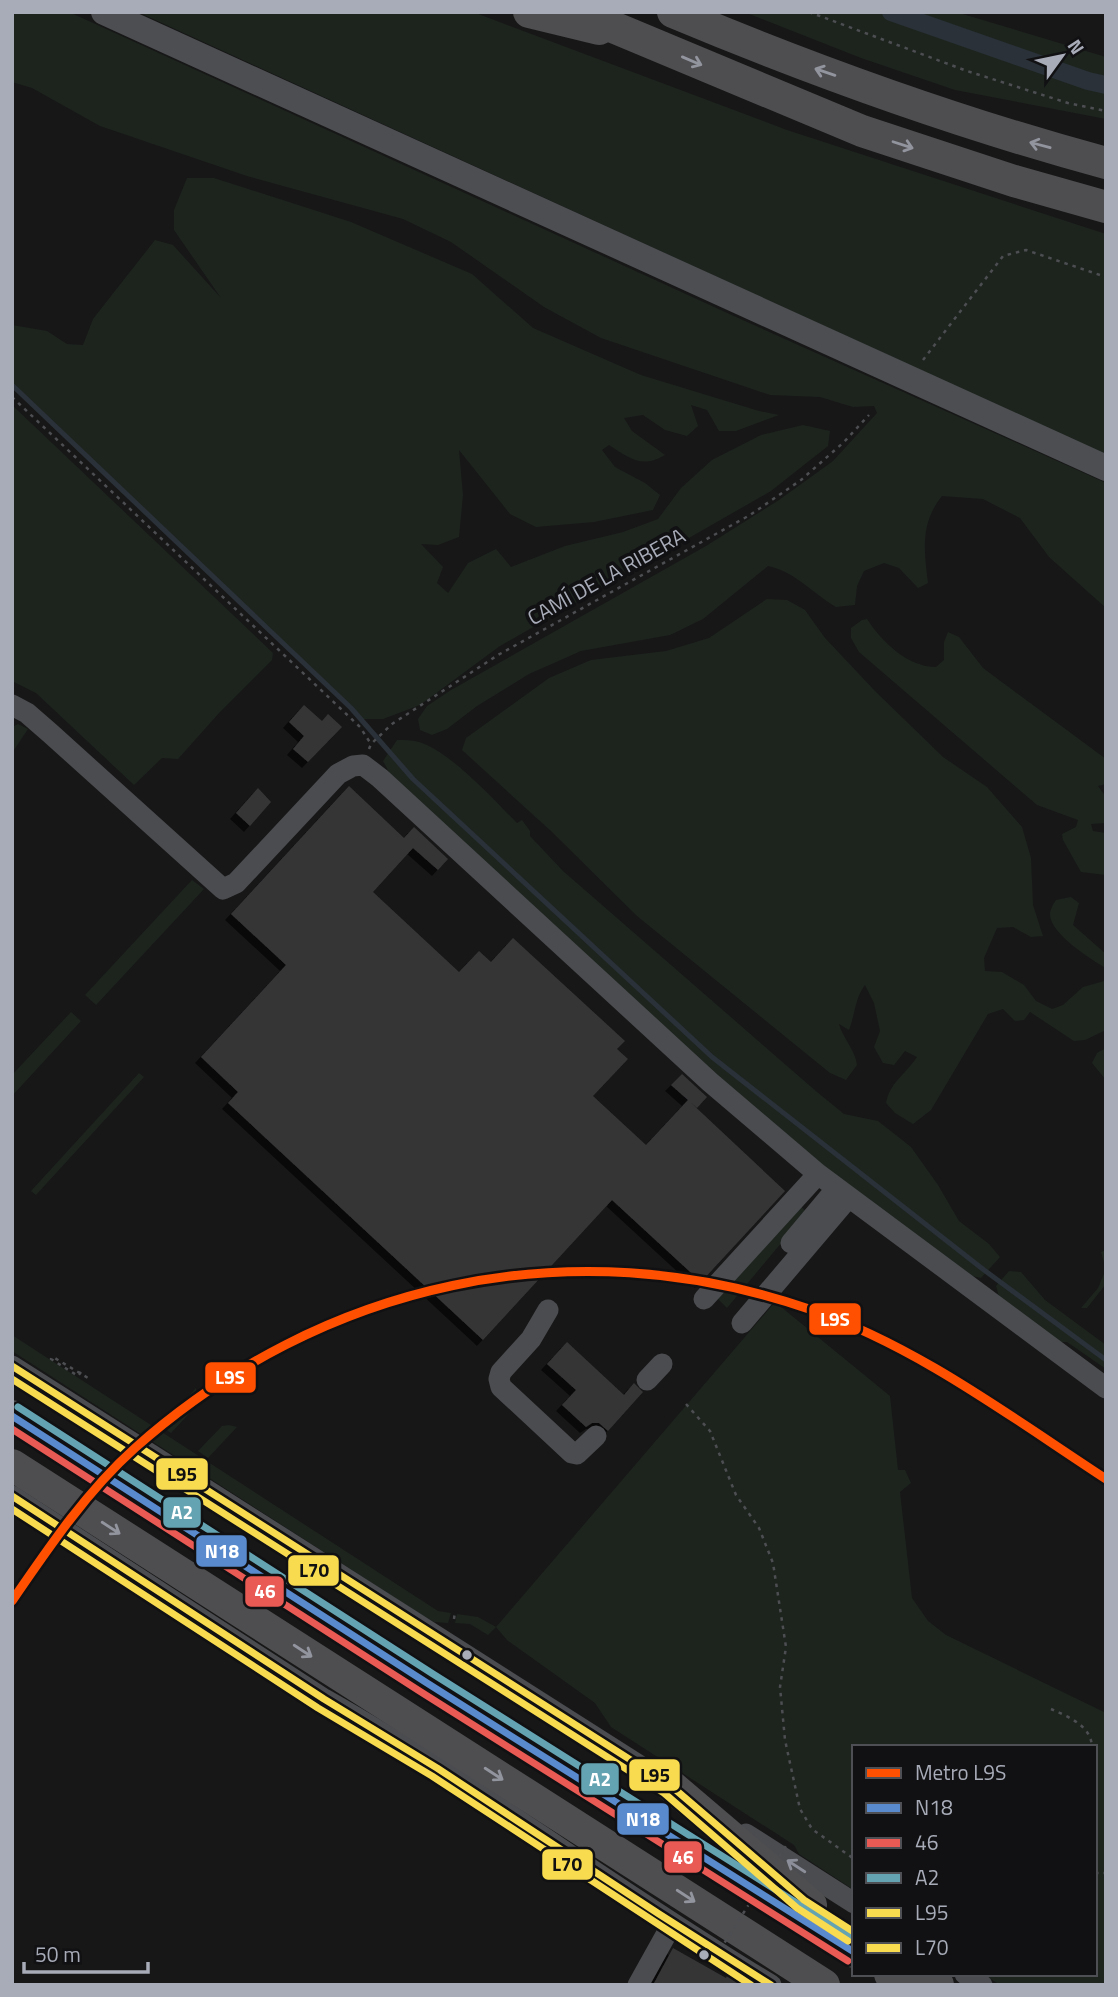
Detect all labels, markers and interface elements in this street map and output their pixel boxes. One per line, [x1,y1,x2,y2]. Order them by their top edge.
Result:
north arrow [1027,21,1097,91]
text: N [1061,33,1092,60]
one-way arrow [681,55,702,68]
one-way arrow [814,65,836,77]
one-way arrow [1029,138,1052,151]
one-way arrow [892,140,914,152]
street label: CAMÍ DE LA RIBERA [521,519,691,633]
line badge: L9S [808,1302,862,1336]
text: L9S [820,1304,850,1333]
line badge: L9S [204,1361,257,1394]
text: L9S [215,1362,245,1391]
line badge: L95 [155,1457,209,1491]
text: L95 [167,1459,197,1488]
line badge: A2 [162,1496,202,1529]
text: A2 [171,1497,193,1526]
one-way arrow [101,1521,120,1536]
line badge: N18 [195,1534,248,1568]
text: N18 [205,1536,240,1565]
line badge: L70 [287,1554,340,1587]
text: L70 [299,1555,329,1584]
line badge: 46 [244,1575,285,1608]
text: 46 [254,1576,276,1605]
one-way arrow [292,1644,312,1658]
unlabelled marker [460,1648,474,1662]
legend [852,1745,1097,1976]
text: Metro L9S [915,1756,1006,1788]
line badge: L95 [628,1758,681,1792]
text: L95 [640,1760,670,1789]
line badge: A2 [580,1762,620,1796]
text: A2 [589,1764,611,1793]
one-way arrow [484,1766,503,1781]
text: N18 [915,1791,953,1823]
line badge: N18 [616,1802,670,1836]
text: N18 [626,1804,661,1833]
text: 46 [915,1826,939,1858]
line badge: 46 [663,1840,703,1874]
text: 46 [672,1842,694,1871]
line badge: L70 [541,1848,594,1881]
text: L70 [552,1849,582,1878]
one-way arrow [787,1859,807,1873]
text: A2 [915,1861,939,1893]
one-way arrow [675,1890,695,1904]
text: L95 [915,1896,949,1928]
scale bar [24,1930,149,1974]
text: L70 [915,1931,949,1963]
text: 50 m [35,1938,81,1970]
unlabelled marker [697,1948,711,1962]

